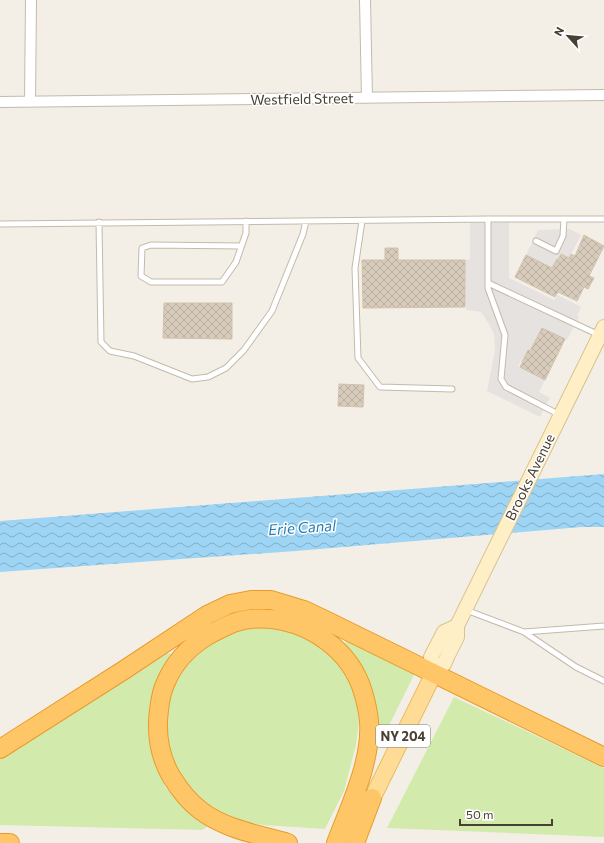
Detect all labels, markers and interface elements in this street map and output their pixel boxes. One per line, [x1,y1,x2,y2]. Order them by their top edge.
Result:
north arrow [548,16,588,56]
text: N [551,25,566,38]
street label: Westfield Street [250,89,354,108]
street label: Brooks Avenue [501,431,558,523]
water label: Erie Canal [267,516,338,538]
road number: NY 204 [376,725,430,747]
scale bar [460,801,552,827]
text: 50 m [466,807,494,821]

